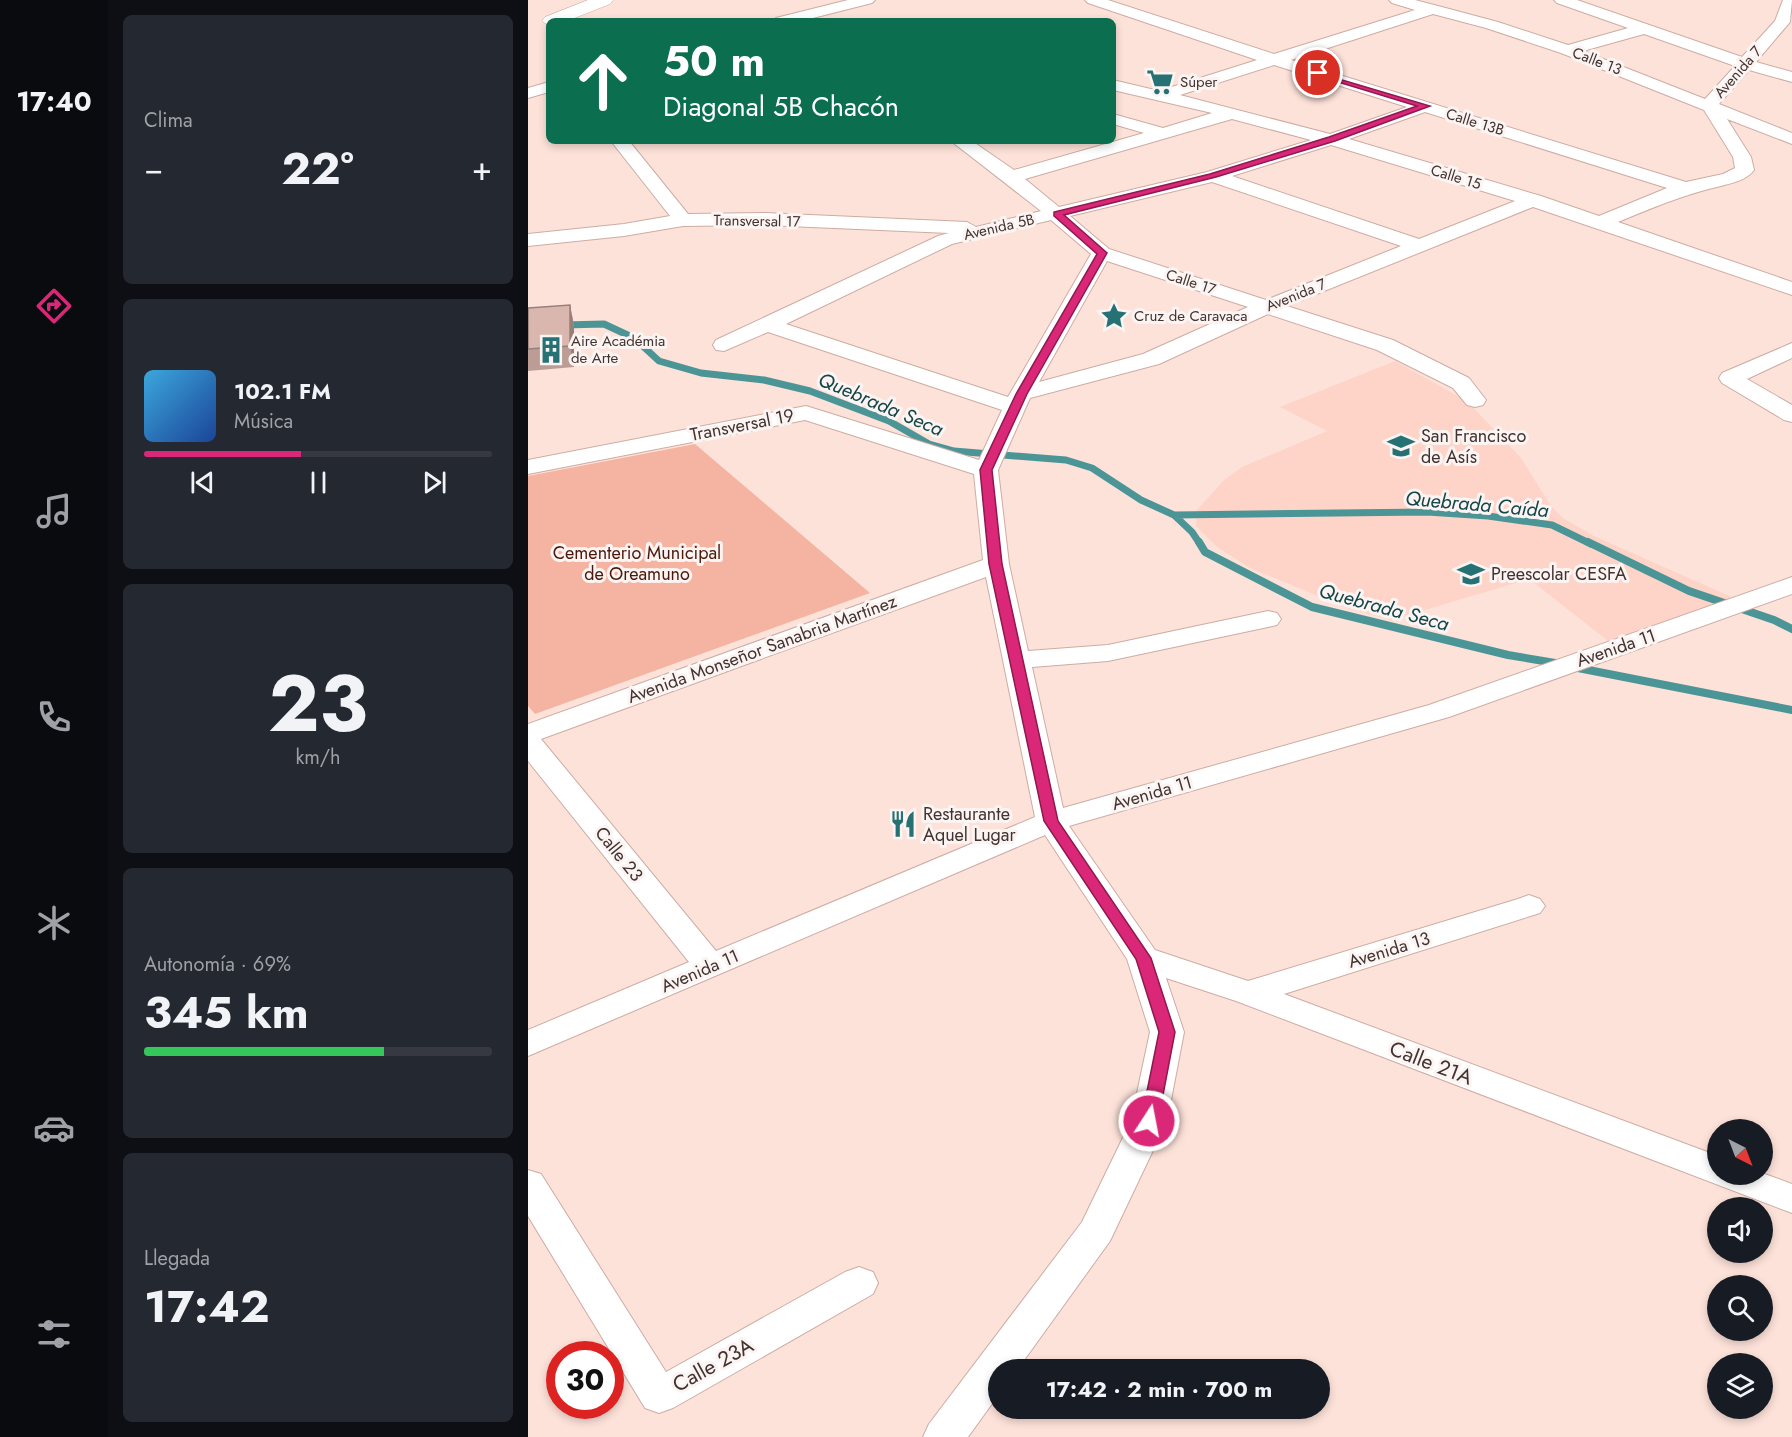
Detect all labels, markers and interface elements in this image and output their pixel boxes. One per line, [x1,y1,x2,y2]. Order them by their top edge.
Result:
text: 50 m [663,31,765,92]
street label: Calle 13 [1569,41,1625,81]
street label: Avenida 7 [1709,41,1767,103]
icon: ahead [564,42,642,120]
pin [1292,47,1343,98]
icon: arrive [1301,56,1334,89]
supermarket icon: Súper [1145,67,1175,97]
place label: Súper [1180,71,1218,93]
text: 17:40 [16,82,92,121]
text: Diagonal 5B Chacón [663,87,899,126]
street label: Calle 13B [1443,103,1507,141]
text: Clima [144,106,193,135]
text: 22° [281,136,354,201]
text: − [144,145,163,192]
text: + [472,145,492,192]
street label: Calle 15 [1428,159,1484,195]
street label: Avenida 5B [961,208,1037,246]
street label: Transversal 17 [713,209,801,233]
street label: Calle 17 [1163,264,1219,300]
street label: Avenida 7 [1263,273,1330,317]
icon: directions [33,285,75,327]
place icon: Cruz de Caravaca [1099,301,1129,331]
place label: Cruz de Caravaca [1134,305,1247,327]
place label: Aire Académia de Arte [571,330,665,369]
building icon: Aire Académia de Arte [536,335,566,365]
water label: Quebrada Seca [814,365,948,444]
text: 102.1 FM [234,375,331,407]
street label: Transversal 19 [688,402,796,448]
text: Música [234,407,293,436]
place label: San Francisco de Asís [1421,423,1526,470]
school or university icon: San Francisco de Asís [1386,431,1416,461]
icon: previous [186,466,219,499]
icon: pause [302,466,335,499]
icon: next [418,466,451,499]
water label: Quebrada Caída [1404,484,1550,525]
icon: music [33,490,75,532]
park label: Cementerio Municipal de Oreamuno [553,540,721,587]
school or university icon: Preescolar CESFA [1456,559,1486,589]
place label: Preescolar CESFA [1491,561,1627,587]
water label: Quebrada Seca [1316,576,1452,639]
street label: Avenida Monseñor Sanabria Martínez [624,588,901,710]
street label: Avenida 11 [1573,622,1659,674]
text: 23 [268,648,368,760]
icon: phone [33,696,75,738]
text: km/h [295,743,341,772]
street label: Avenida 11 [1109,769,1195,817]
place label: Restaurante Aquel Lugar [923,801,1017,848]
restaurant icon: Restaurante Aquel Lugar [888,809,918,839]
street label: Calle 23 [589,821,649,887]
icon: climate [33,902,75,944]
street label: Avenida 13 [1345,925,1433,975]
street label: Avenida 11 [657,943,743,999]
text: Autonomía · 69% [144,950,291,979]
text: 345 km [144,980,309,1045]
street label: Calle 21A [1385,1033,1477,1093]
position arrow [1117,1089,1181,1153]
icon: car [33,1107,75,1149]
north arrow [1707,1119,1773,1185]
map controls [1707,1119,1773,1419]
button: sound [1707,1197,1773,1263]
text: Llegada [144,1244,210,1273]
text: 17:42 [144,1274,269,1339]
button: search [1707,1275,1773,1341]
icon: filters [33,1313,75,1355]
street label: Calle 23A [667,1330,759,1400]
speed limit sign: 30 [546,1341,624,1419]
button: layers [1707,1353,1773,1419]
text: 17:42 · 2 min · 700 m [1046,1373,1272,1405]

